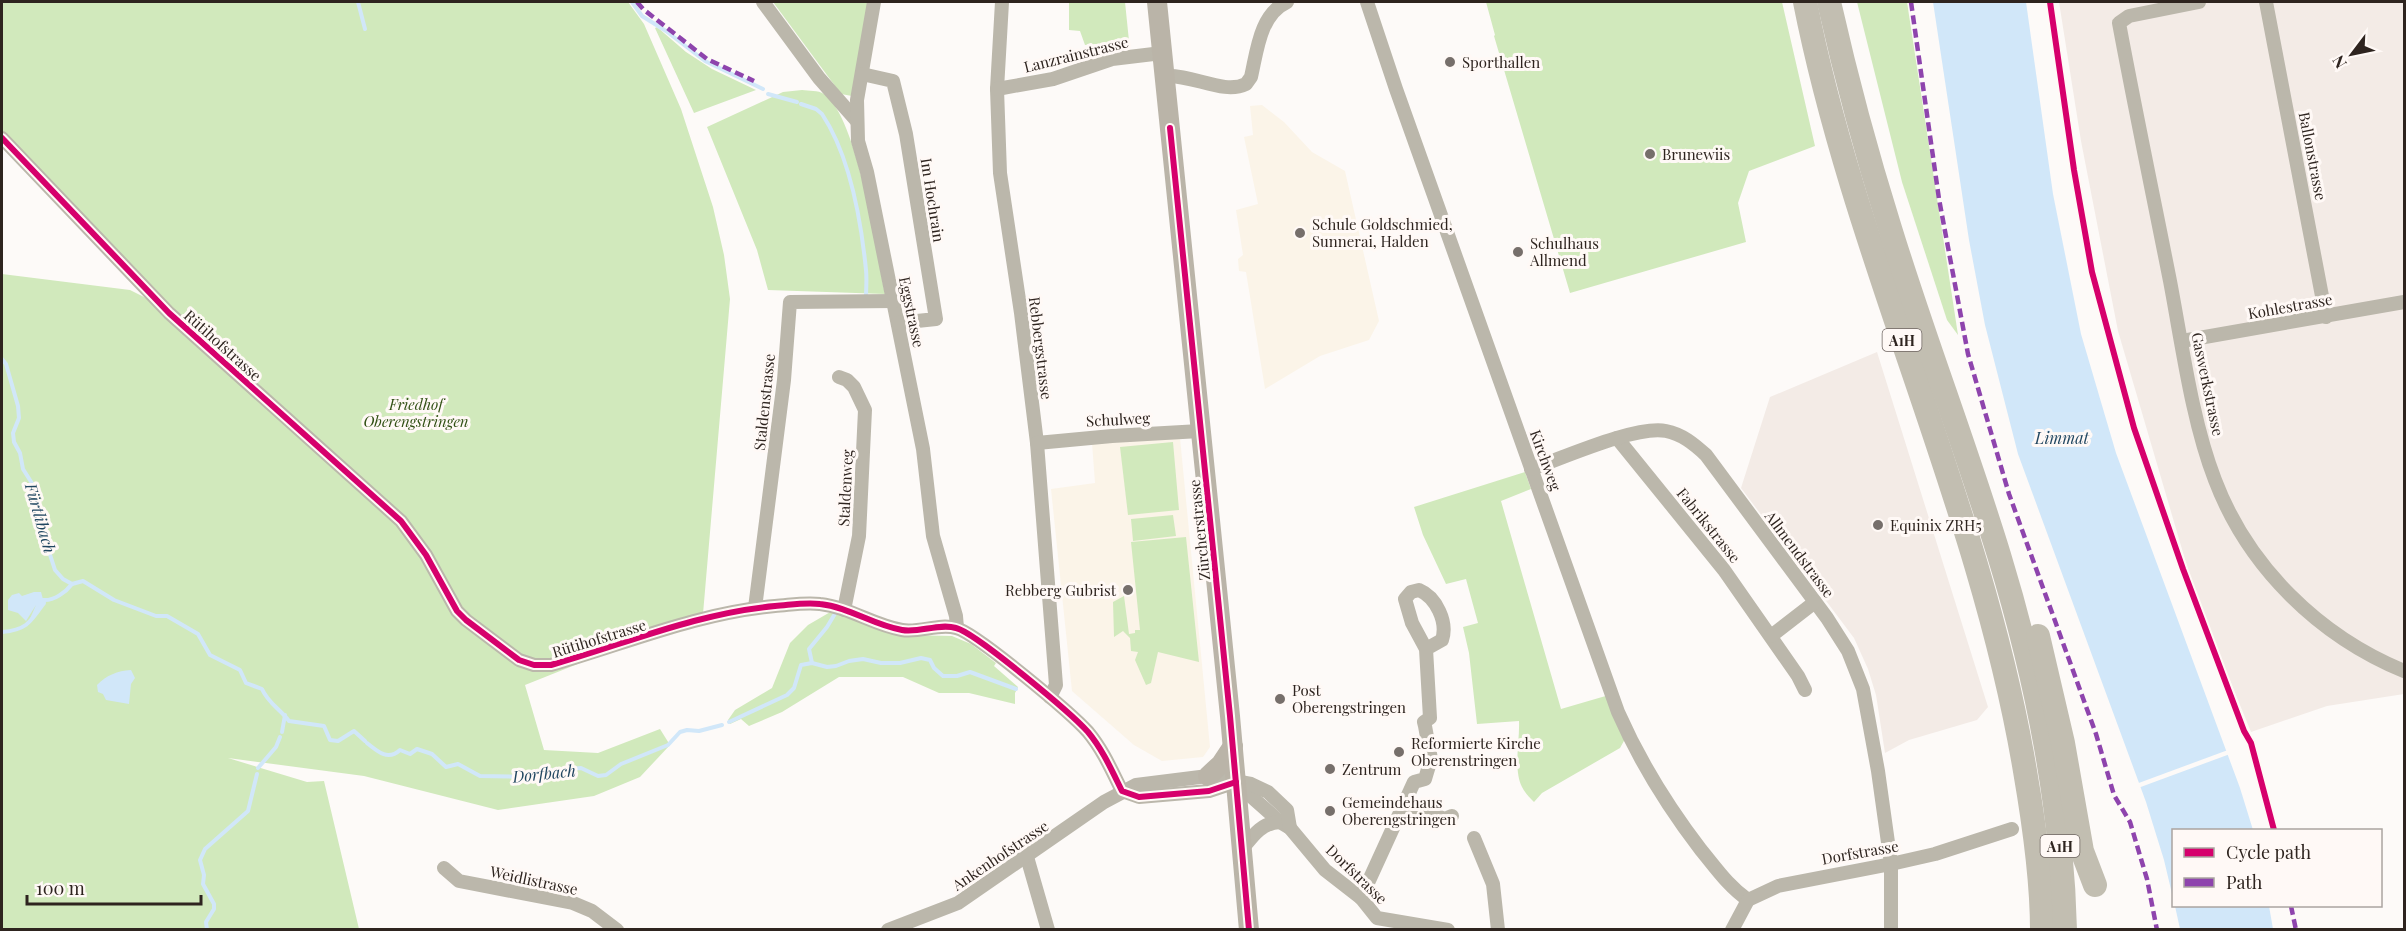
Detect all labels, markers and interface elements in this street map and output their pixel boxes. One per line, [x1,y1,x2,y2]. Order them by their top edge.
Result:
north arrow [2322,24,2382,84]
street label: Lanzrainstrasse [1022,31,1130,77]
text: N [2327,51,2351,73]
place label: Sporthallen [1462,52,1540,72]
marker: Sporthallen [1443,55,1457,69]
street label: Ballonstrasse [2295,110,2331,202]
place label: Brunewiis [1662,144,1730,164]
marker: Brunewiis [1643,147,1657,161]
street label: Im Hochrain [916,156,950,244]
place label: Schule Goldschmied, Sunnerai, Halden [1312,214,1453,251]
marker: Schule Goldschmied, Sunnerai, Halden [1293,226,1307,240]
place label: Schulhaus Allmend [1529,233,1599,270]
marker: Schulhaus Allmend [1511,245,1525,259]
street label: Eggstrasse [895,275,929,349]
street label: Kohlestrasse [2246,289,2334,323]
street label: Rebbergstrasse [1025,295,1057,401]
street label: Rütihofstrasse [180,305,266,385]
road number: A1H [1882,329,1922,351]
street label: Gaswerkstrasse [2187,330,2229,438]
street label: Staldenstrasse [749,352,779,452]
park label: Friedhof Oberengstringen [363,394,469,431]
street label: Schulweg [1085,407,1151,431]
street label: Kirchweg [1526,427,1566,493]
water label: Limmat [2034,427,2090,448]
street label: Staldenweg [833,449,857,527]
street label: Zürcherstrasse [1184,479,1214,581]
water label: Fürtlibach [21,480,61,555]
street label: Fabrikstrasse [1673,483,1745,567]
street label: Allmendstrasse [1760,506,1839,601]
place label: Equinix ZRH5 [1890,515,1982,535]
marker: Equinix ZRH5 [1871,518,1885,532]
place label: Rebberg Gubrist [1005,580,1117,600]
marker: Rebberg Gubrist [1121,583,1135,597]
street label: Rütihofstrasse [550,614,648,662]
place label: Post Oberengstringen [1292,680,1406,717]
marker: Post Oberengstringen [1273,692,1287,706]
place label: Reformierte Kirche Oberenstringen [1411,733,1541,770]
marker: Reformierte Kirche Oberenstringen [1392,745,1406,759]
water label: Dorfbach [510,759,577,787]
place label: Zentrum [1342,759,1402,779]
marker: Zentrum [1323,762,1337,776]
place label: Gemeindehaus Oberengstringen [1342,792,1456,829]
marker: Gemeindehaus Oberengstringen [1323,804,1337,818]
street label: Ankenhofstrasse [947,815,1052,895]
legend [2172,829,2382,907]
street label: Dorfstrasse [1820,835,1900,869]
road number: A1H [2040,835,2080,857]
street label: Dorfstrasse [1322,840,1392,908]
text: Cycle path [2226,840,2311,864]
street label: Weidlistrasse [487,861,580,899]
scale bar [27,868,201,906]
text: Path [2226,870,2263,894]
text: 100 m [36,876,85,900]

